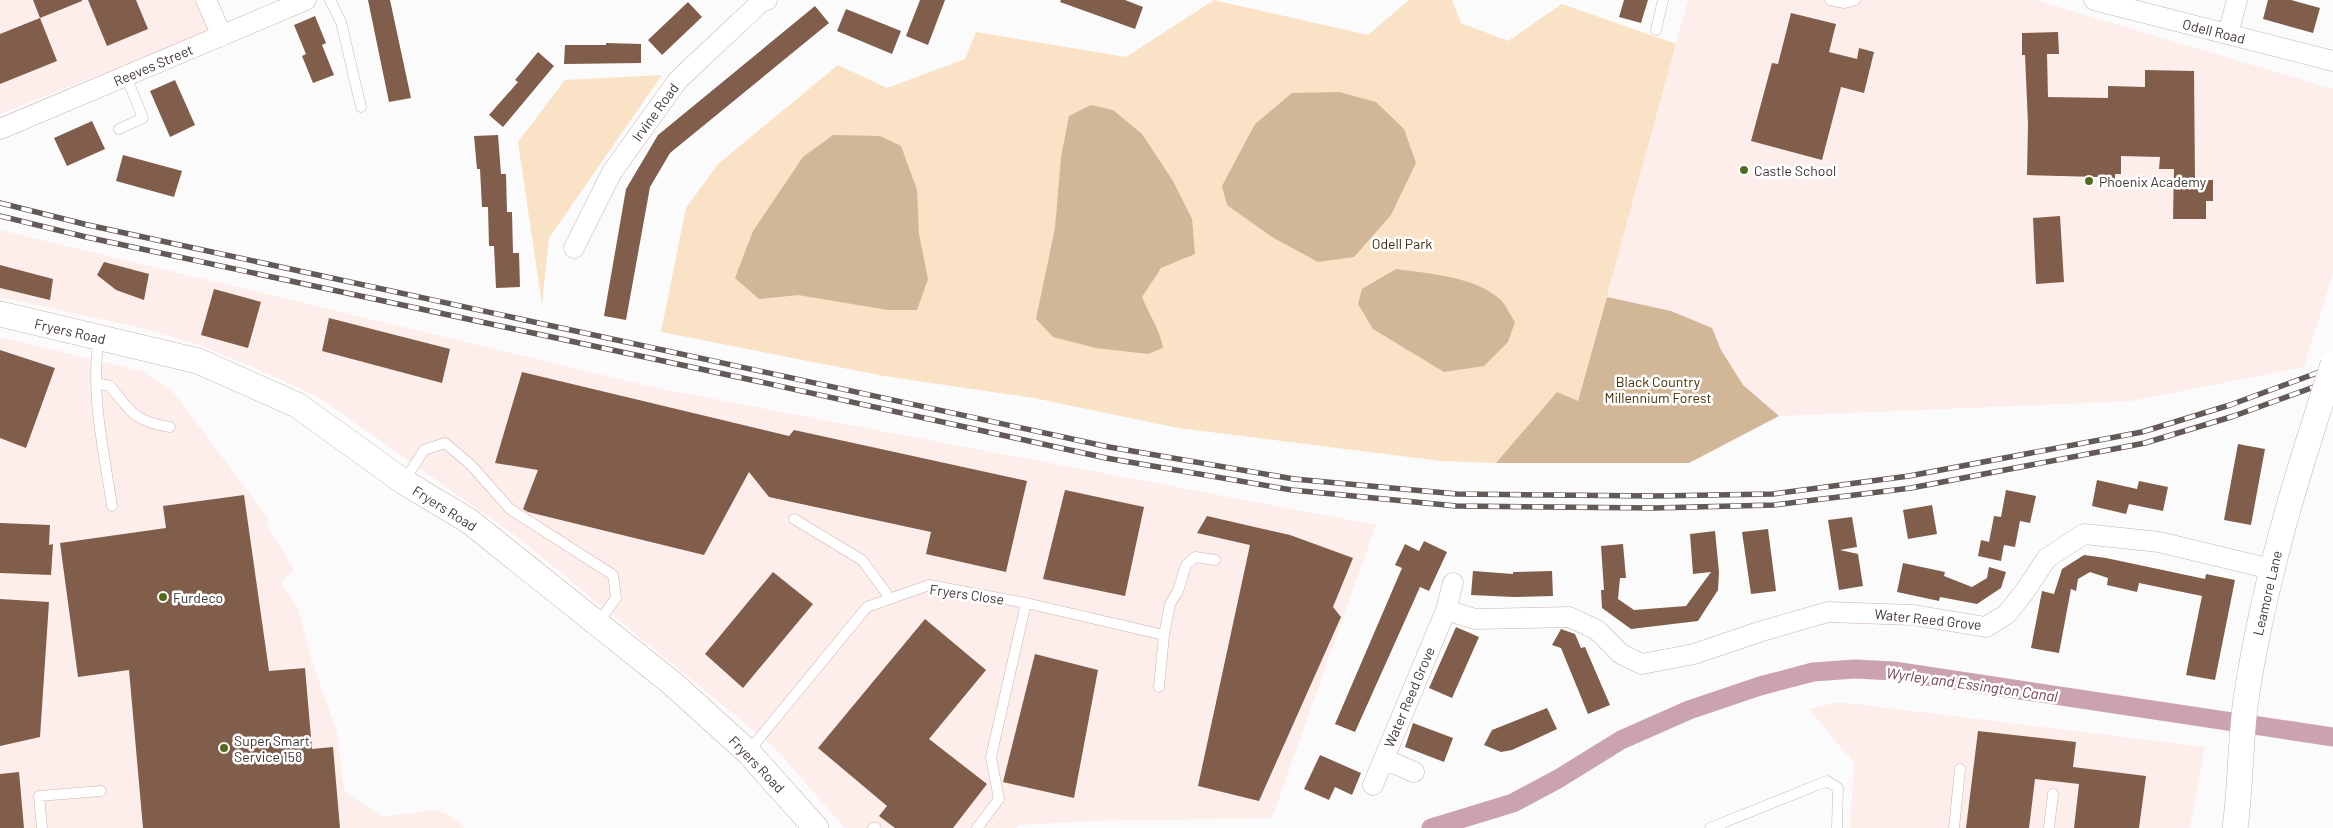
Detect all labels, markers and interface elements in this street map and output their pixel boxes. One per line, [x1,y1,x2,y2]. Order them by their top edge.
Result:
street label: Odell Road [2181,15,2247,47]
street label: Reeves Street [111,41,195,89]
street label: Irvine Road [628,79,682,145]
place label: Castle School [1754,162,1836,179]
marker: Castle School [1738,164,1750,176]
place label: Phoenix Academy [2099,173,2207,190]
marker: Phoenix Academy [2083,175,2095,187]
park label: Odell Park [1372,235,1432,252]
street label: Fryers Road [33,315,107,347]
park label: Black Country Millennium Forest [1604,373,1712,406]
street label: Fryers Road [410,482,480,534]
street label: Leamore Lane [2249,549,2285,637]
street label: Fryers Close [929,580,1005,608]
place label: Furdeco [173,589,223,606]
marker: Furdeco [157,591,169,603]
street label: Water Reed Grove [1874,605,1982,633]
street label: Water Reed Grove [1380,644,1438,750]
water label: Wyrley and Essington Canal [1885,663,2060,705]
place label: Super Smart Service 158 [234,732,310,765]
street label: Fryers Road [726,732,788,796]
marker: Super Smart Service 158 [218,742,230,754]

